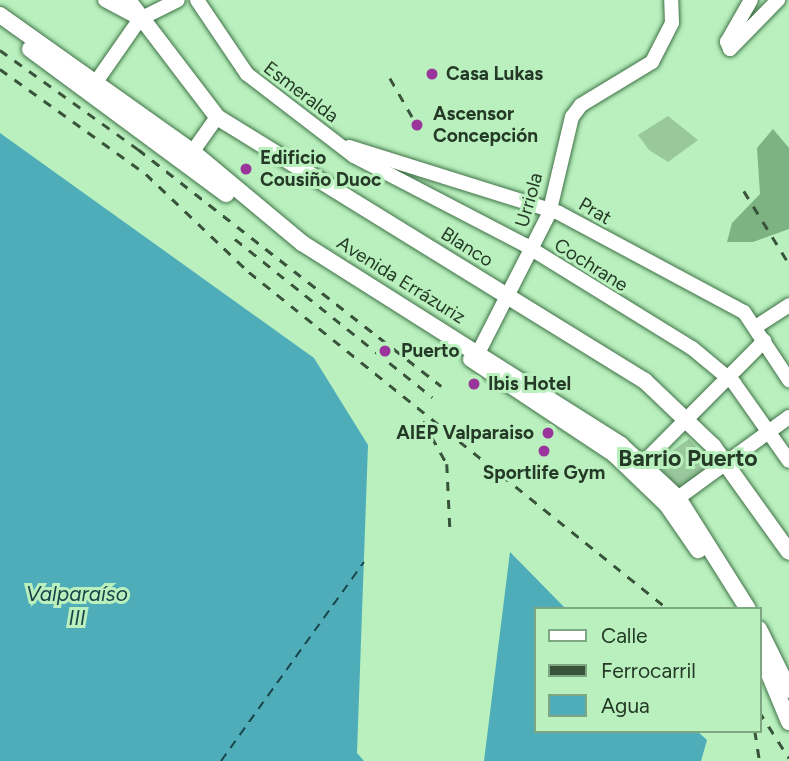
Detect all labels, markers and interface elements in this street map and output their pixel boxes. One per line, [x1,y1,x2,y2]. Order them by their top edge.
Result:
street label: Esmeralda [259,56,343,128]
place label: Casa Lukas [446,63,543,85]
marker: Casa Lukas [424,66,440,82]
place label: Ascensor Concepción [433,103,538,147]
marker: Ascensor Concepción [407,115,427,135]
place label: Edificio Cousiño Duoc [260,147,381,191]
marker: Edificio Cousiño Duoc [238,161,254,177]
street label: Urriola [510,170,548,230]
street label: Prat [574,193,616,229]
street label: Blanco [437,222,497,272]
street label: Avenida Errázuriz [333,231,469,329]
street label: Cochrane [550,233,632,297]
place label: Puerto [401,340,459,362]
marker: Puerto [375,341,395,361]
place label: Ibis Hotel [488,373,571,395]
marker: Ibis Hotel [466,376,482,392]
place label: AIEP Valparaiso [396,422,534,444]
marker: AIEP Valparaiso [540,425,556,441]
marker: Sportlife Gym [536,443,552,459]
district label: Barrio Puerto [618,444,758,472]
place label: Sportlife Gym [483,462,605,484]
water label: Valparaíso III [26,581,128,631]
legend [534,607,761,733]
text: Calle [601,623,648,648]
text: Ferrocarril [601,658,696,683]
text: Agua [601,693,650,718]

